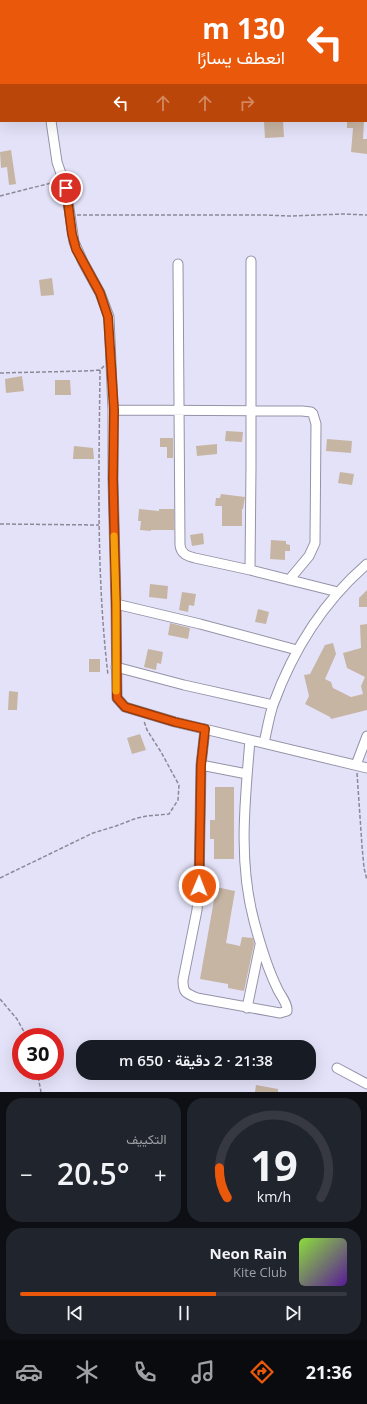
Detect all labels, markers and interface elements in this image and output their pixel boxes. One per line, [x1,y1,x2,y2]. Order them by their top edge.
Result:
text: 130 m [202,9,285,47]
icon: left [299,16,351,68]
text: انعطف يسارًا [197,45,285,69]
icon: left [110,92,132,114]
icon: ahead [152,92,174,114]
icon: ahead [194,92,216,114]
icon: right [236,92,258,114]
pin [49,171,83,205]
icon: arrive [55,177,77,199]
position arrow [178,865,220,907]
speed limit sign: 30 [12,1028,64,1080]
text: 21:38 · 2 دقيقة · 650 m [119,1050,273,1070]
text: التكييف [126,1130,167,1148]
text: 19 [250,1137,298,1193]
text: 20.5° [57,1153,130,1194]
text: − [20,1159,33,1189]
text: + [154,1159,167,1189]
text: km/h [256,1187,291,1206]
text: Neon Rain [210,1243,287,1263]
text: Kite Club [233,1263,287,1281]
icon: previous [64,1302,86,1324]
icon: pause [173,1302,195,1324]
icon: next [282,1302,304,1324]
icon: car [15,1358,43,1386]
icon: climate [73,1358,101,1386]
icon: phone [131,1358,159,1386]
icon: music [189,1358,217,1386]
icon: directions [248,1358,276,1386]
text: 21:36 [306,1360,352,1384]

